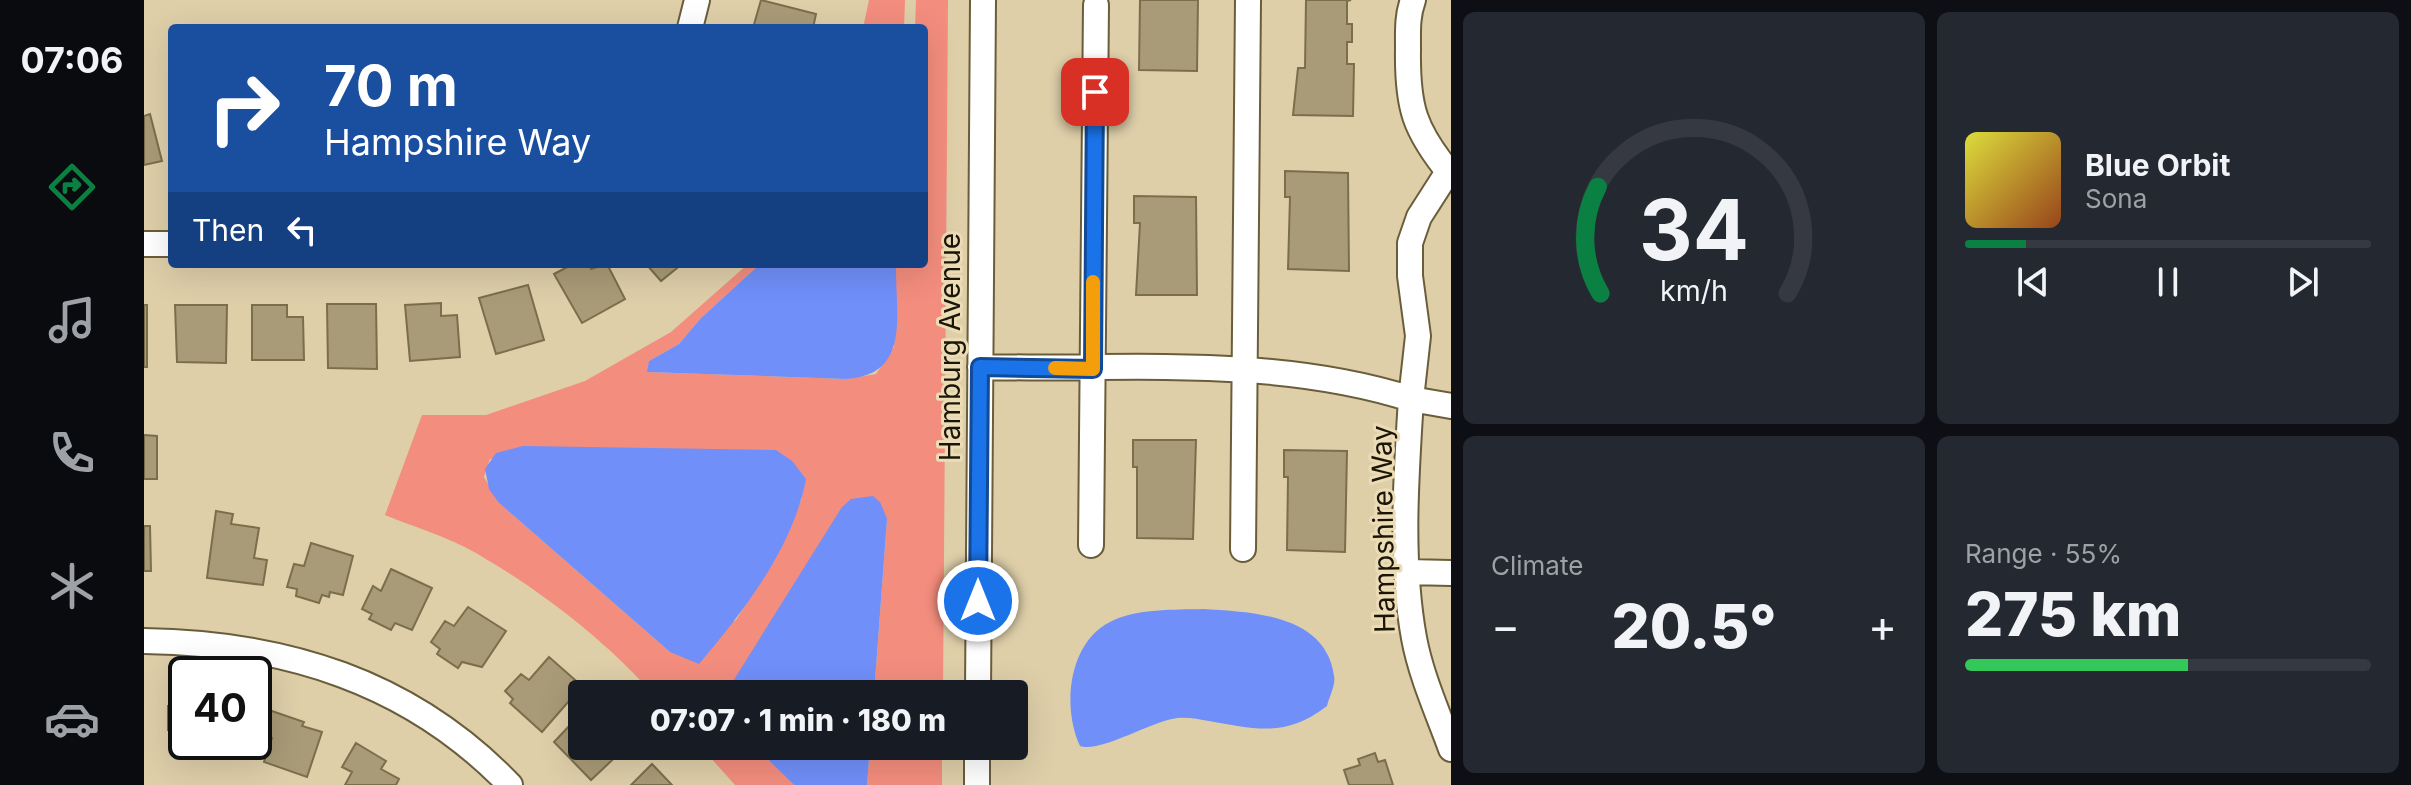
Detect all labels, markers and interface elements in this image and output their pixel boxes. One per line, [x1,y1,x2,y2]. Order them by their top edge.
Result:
text: 07:06 [21,38,123,82]
text: 70 m [324,52,458,120]
icon: right [192,56,296,160]
pin [1061,58,1129,126]
icon: arrive [1073,70,1117,114]
text: Hampshire Way [324,120,591,164]
text: Blue Orbit [2085,147,2230,183]
icon: directions [44,159,100,215]
text: 34 [1639,179,1749,280]
text: Sona [2085,183,2147,214]
icon: left [280,208,324,252]
text: Then [192,212,264,248]
street label: Hamburg Avenue [933,233,967,461]
icon: previous [2011,260,2055,304]
icon: pause [2146,260,2190,304]
icon: next [2281,260,2325,304]
text: km/h [1660,273,1728,308]
icon: music [44,292,100,348]
icon: phone [44,425,100,481]
street label: Hampshire Way [1364,425,1402,633]
text: Range · 55% [1965,538,2122,569]
text: Climate [1491,550,1583,581]
icon: climate [44,558,100,614]
position arrow [936,559,1020,643]
text: 275 km [1965,578,2181,650]
text: 20.5° [1611,590,1777,662]
text: − [1491,599,1520,653]
text: + [1868,599,1897,653]
speed limit sign: 40 [168,656,272,760]
icon: car [44,691,100,747]
text: 07:07 · 1 min · 180 m [650,702,946,738]

